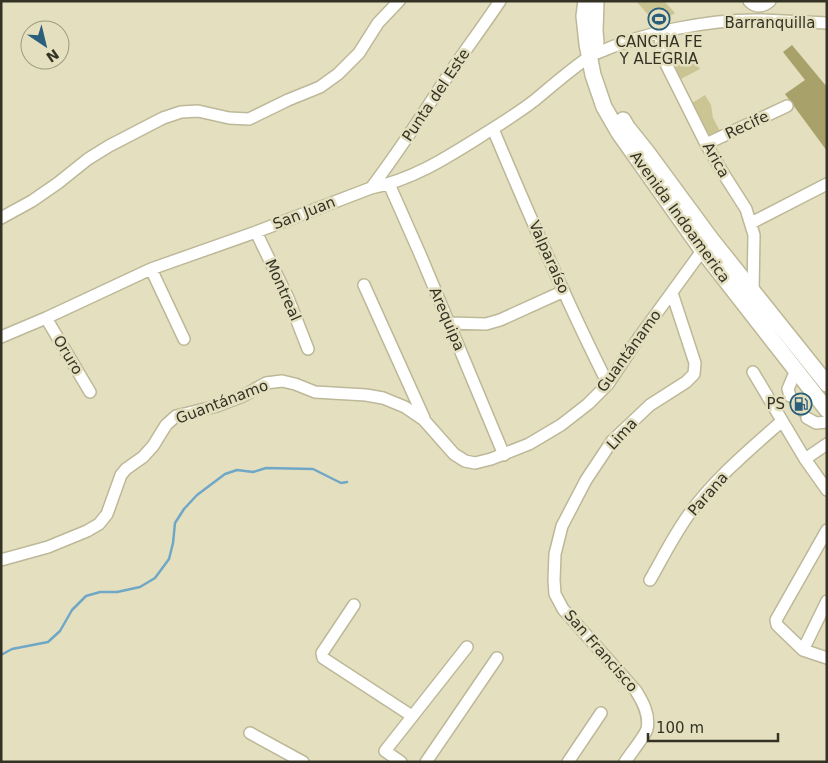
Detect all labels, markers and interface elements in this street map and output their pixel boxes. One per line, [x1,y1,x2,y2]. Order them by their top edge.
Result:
sports icon: CANCHA FE Y ALEGRIA [647,7,671,31]
street label: Barranquilla [725,14,815,32]
north arrow [20,20,70,70]
place label: CANCHA FE Y ALEGRIA [616,33,702,68]
street label: Punta del Este [398,45,474,145]
text: N [43,46,62,66]
street label: Recife [722,107,772,143]
street label: Arica [699,139,733,181]
street label: Avenida Indoamerica [626,148,734,286]
street label: San Juan [270,193,338,233]
street label: Valparaíso [525,218,573,296]
street label: Montreal [261,256,305,324]
street label: Arequipa [426,285,468,353]
street label: Guantánamo [593,306,665,396]
street label: Oruro [49,332,87,378]
street label: Guantánamo [173,376,271,428]
fuel station icon: PS [789,392,813,416]
place label: PS [766,395,785,413]
street label: Lima [603,415,641,453]
street label: Parana [684,469,732,519]
street label: San Francisco [560,606,642,696]
scale bar [648,710,778,742]
text: 100 m [656,719,704,737]

